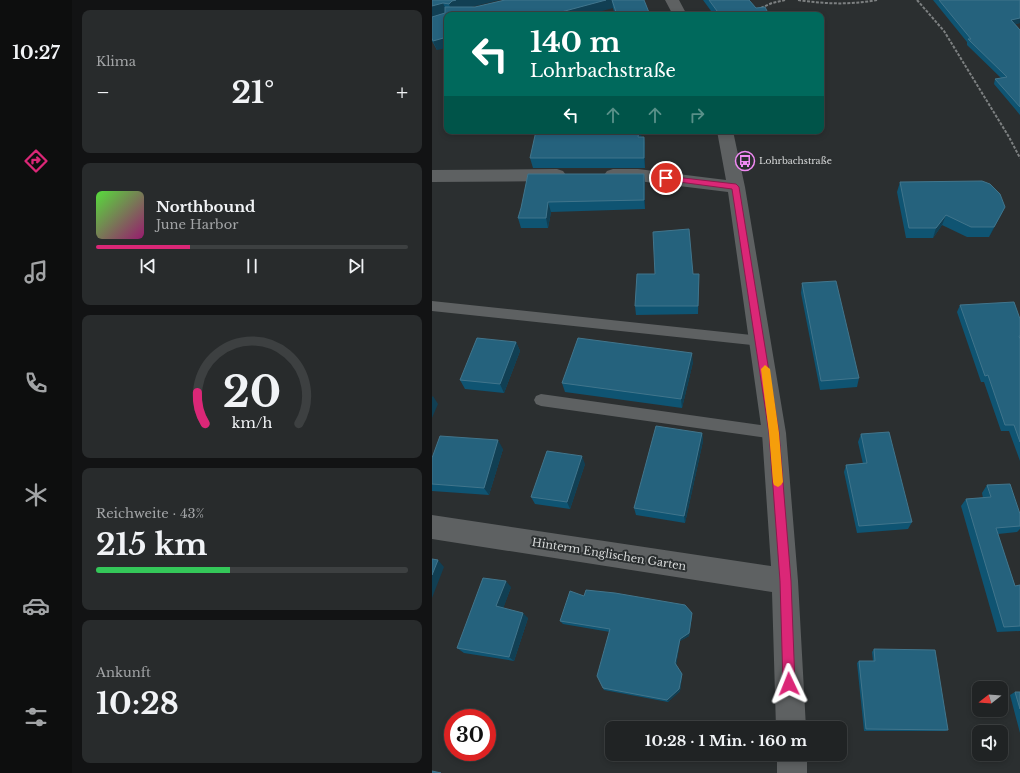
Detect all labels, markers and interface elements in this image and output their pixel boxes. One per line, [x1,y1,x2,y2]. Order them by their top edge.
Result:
text: 140 m [530,25,620,60]
icon: left [464,28,516,80]
text: 10:27 [12,42,60,64]
text: Klima [96,53,136,70]
text: Lohrbachstraße [530,60,676,82]
text: 21° [232,74,274,111]
text: − [96,79,110,106]
text: + [396,79,408,106]
icon: left [560,104,582,126]
icon: ahead [602,104,624,126]
icon: ahead [644,104,666,126]
icon: right [686,104,708,126]
icon: directions [22,147,50,175]
bus stop icon: Lohrbachstraße [734,150,756,172]
place label: Lohrbachstraße [759,155,832,166]
pin [649,161,683,195]
icon: arrive [655,167,677,189]
text: Northbound [156,197,255,216]
text: June Harbor [156,216,238,233]
icon: previous [137,255,159,277]
icon: pause [241,255,263,277]
icon: next [345,255,367,277]
icon: music [22,258,50,286]
text: 20 [223,367,281,418]
icon: phone [22,369,50,397]
text: km/h [232,414,272,432]
icon: climate [22,481,50,509]
text: Reichweite · 43% [96,505,204,522]
text: 215 km [96,526,208,563]
street label: Hinterm Englischen Garten [531,535,688,573]
icon: car [22,592,50,620]
position arrow [768,663,810,705]
text: Ankunft [96,664,151,681]
north arrow [972,681,1008,717]
map controls [972,681,1008,761]
text: 10:28 [96,685,179,722]
icon: filters [22,703,50,731]
speed limit sign: 30 [444,709,496,761]
button: sound [972,725,1008,761]
text: 10:28 · 1 Min. · 160 m [645,731,807,750]

